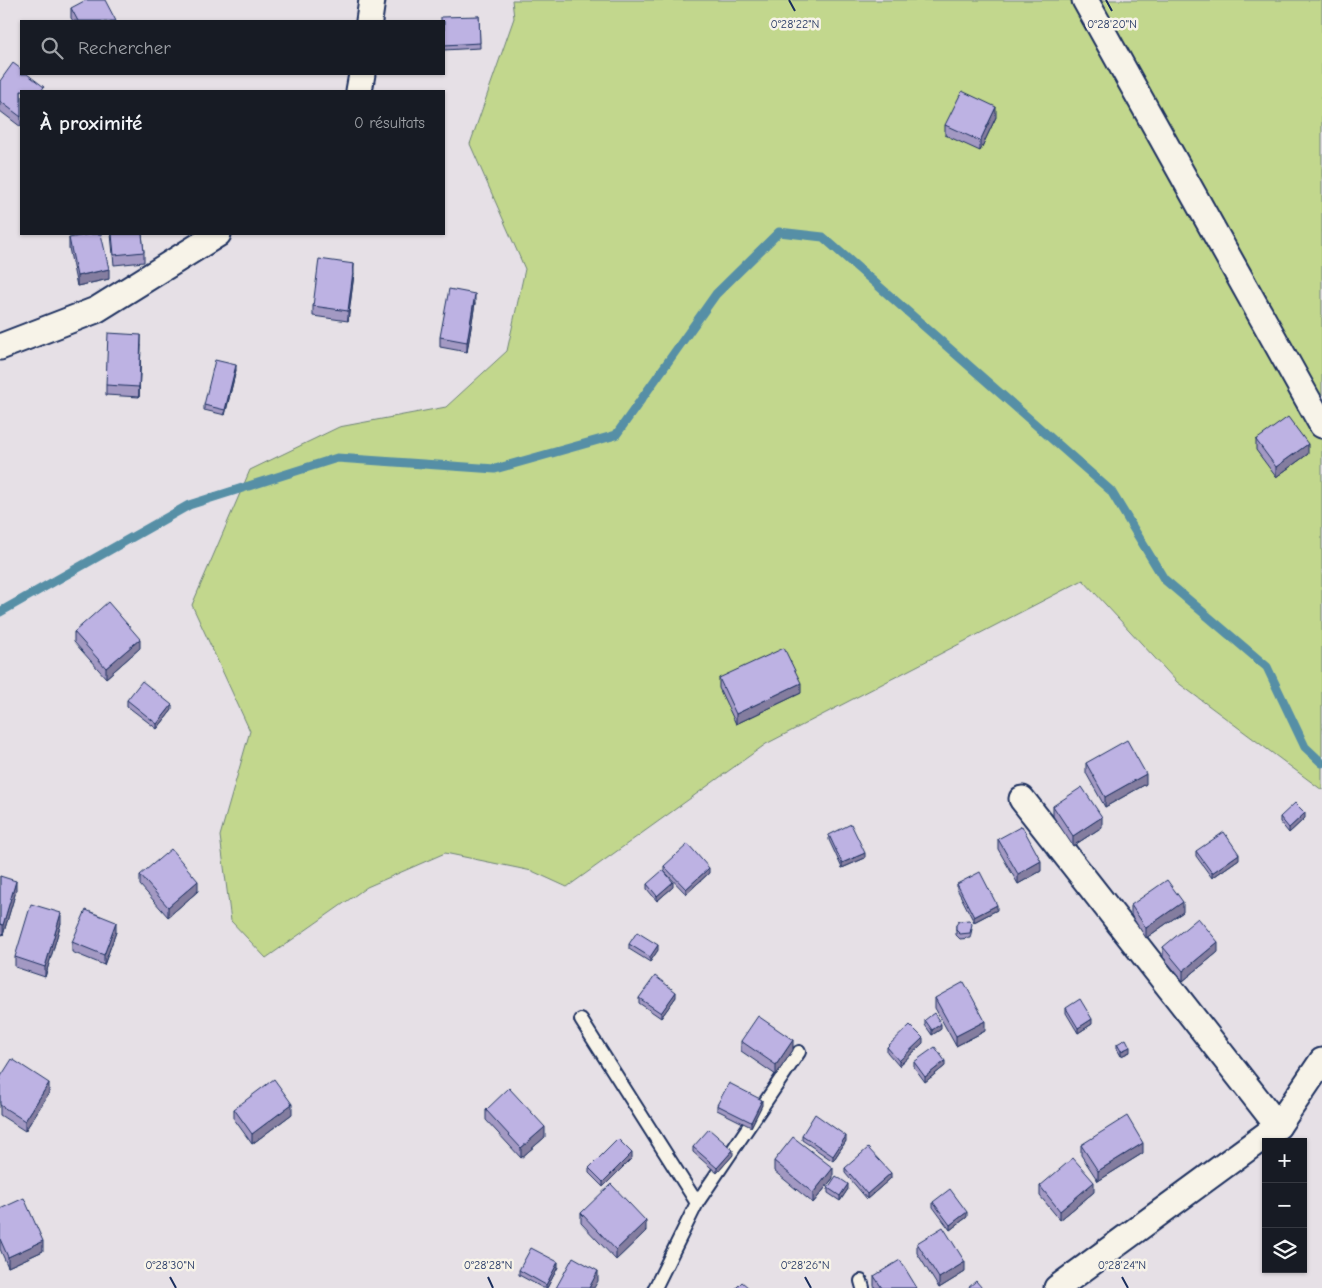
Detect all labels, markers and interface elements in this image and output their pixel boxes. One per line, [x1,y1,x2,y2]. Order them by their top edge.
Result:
text: 0°28'22"N [771,17,819,31]
text: 0°28'20"N [1087,17,1137,31]
search box [20,20,445,75]
icon: search [38,34,66,62]
text: Rechercher [78,37,171,59]
text: À proximité [40,111,142,135]
text: 0 résultats [354,114,425,132]
map controls [1262,1138,1307,1273]
button: + [1262,1138,1307,1183]
button: − [1262,1183,1307,1228]
button: layers [1262,1228,1307,1273]
text: 0°28'30"N [145,1258,195,1272]
text: 0°28'28"N [464,1258,512,1272]
text: 0°28'26"N [780,1258,830,1272]
text: 0°28'24"N [1098,1258,1146,1272]

